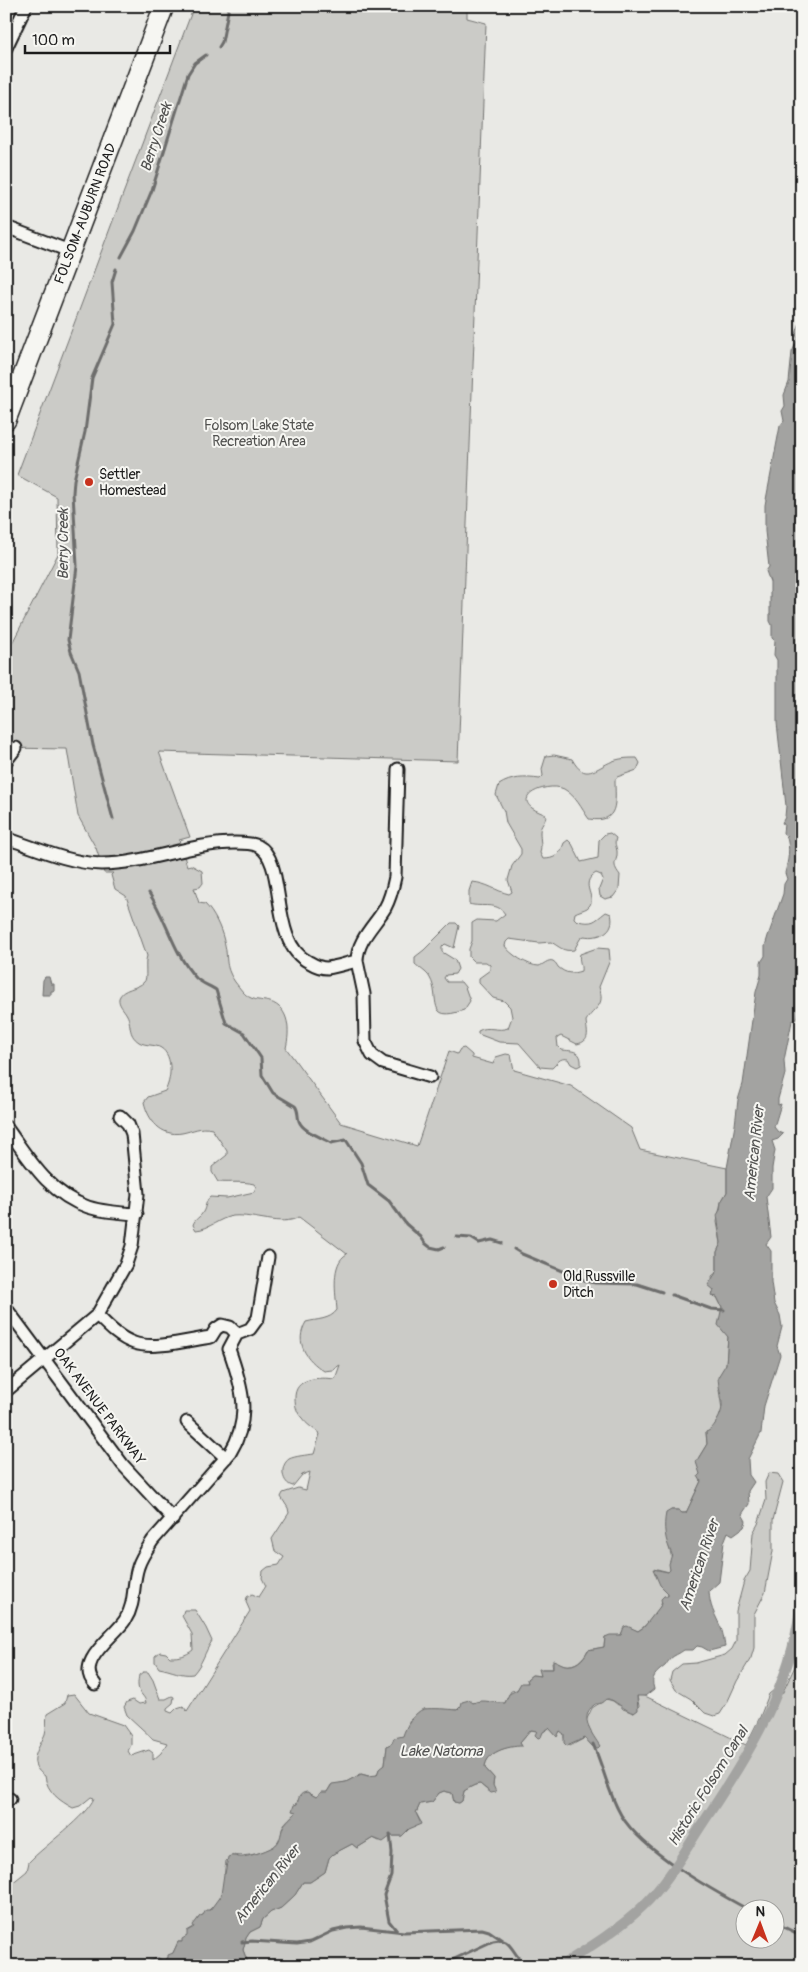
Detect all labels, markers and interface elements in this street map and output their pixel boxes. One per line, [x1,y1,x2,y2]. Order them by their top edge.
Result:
scale bar [25,22,170,54]
text: 100 m [32,31,75,50]
water label: Berry Creek [136,99,177,174]
street label: FOLSOM-AUBURN ROAD [51,141,120,287]
park label: Folsom Lake State Recreation Area [204,417,314,450]
place label: Settler Homestead [99,466,167,499]
marker: Settler Homestead [83,476,95,488]
water label: Berry Creek [54,506,73,580]
water label: American River [740,1103,769,1201]
place label: Old Russville Ditch [563,1268,635,1301]
marker: Old Russville Ditch [547,1278,559,1290]
street label: OAK AVENUE PARKWAY [50,1345,149,1468]
water label: American River [675,1515,725,1613]
water label: Historic Folsom Canal [664,1722,754,1850]
water label: Lake Natoma [400,1742,483,1761]
water label: American River [230,1840,306,1927]
north arrow [736,1900,786,1950]
text: N [755,1903,765,1920]

